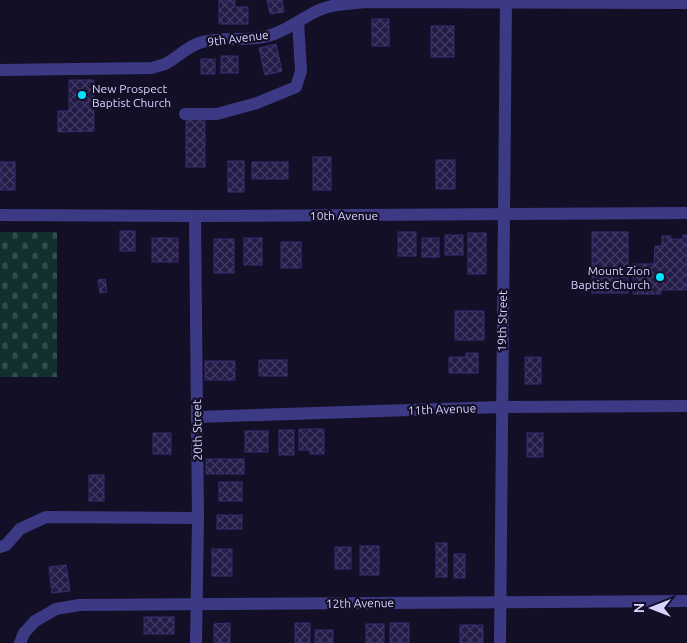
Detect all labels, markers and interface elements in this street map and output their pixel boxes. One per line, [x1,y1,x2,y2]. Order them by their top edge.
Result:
street label: 9th Avenue [207,28,269,48]
place label: New Prospect Baptist Church [92,82,171,109]
marker: New Prospect Baptist Church [76,89,88,101]
street label: 10th Avenue [310,209,378,222]
place label: Mount Zion Baptist Church [571,264,650,291]
marker: Mount Zion Baptist Church [654,271,666,283]
street label: 19th Street [495,290,509,352]
street label: 20th Street [190,399,204,461]
street label: 11th Avenue [408,401,476,417]
north arrow [627,583,677,633]
street label: 12th Avenue [326,596,394,610]
text: N [631,603,647,613]

